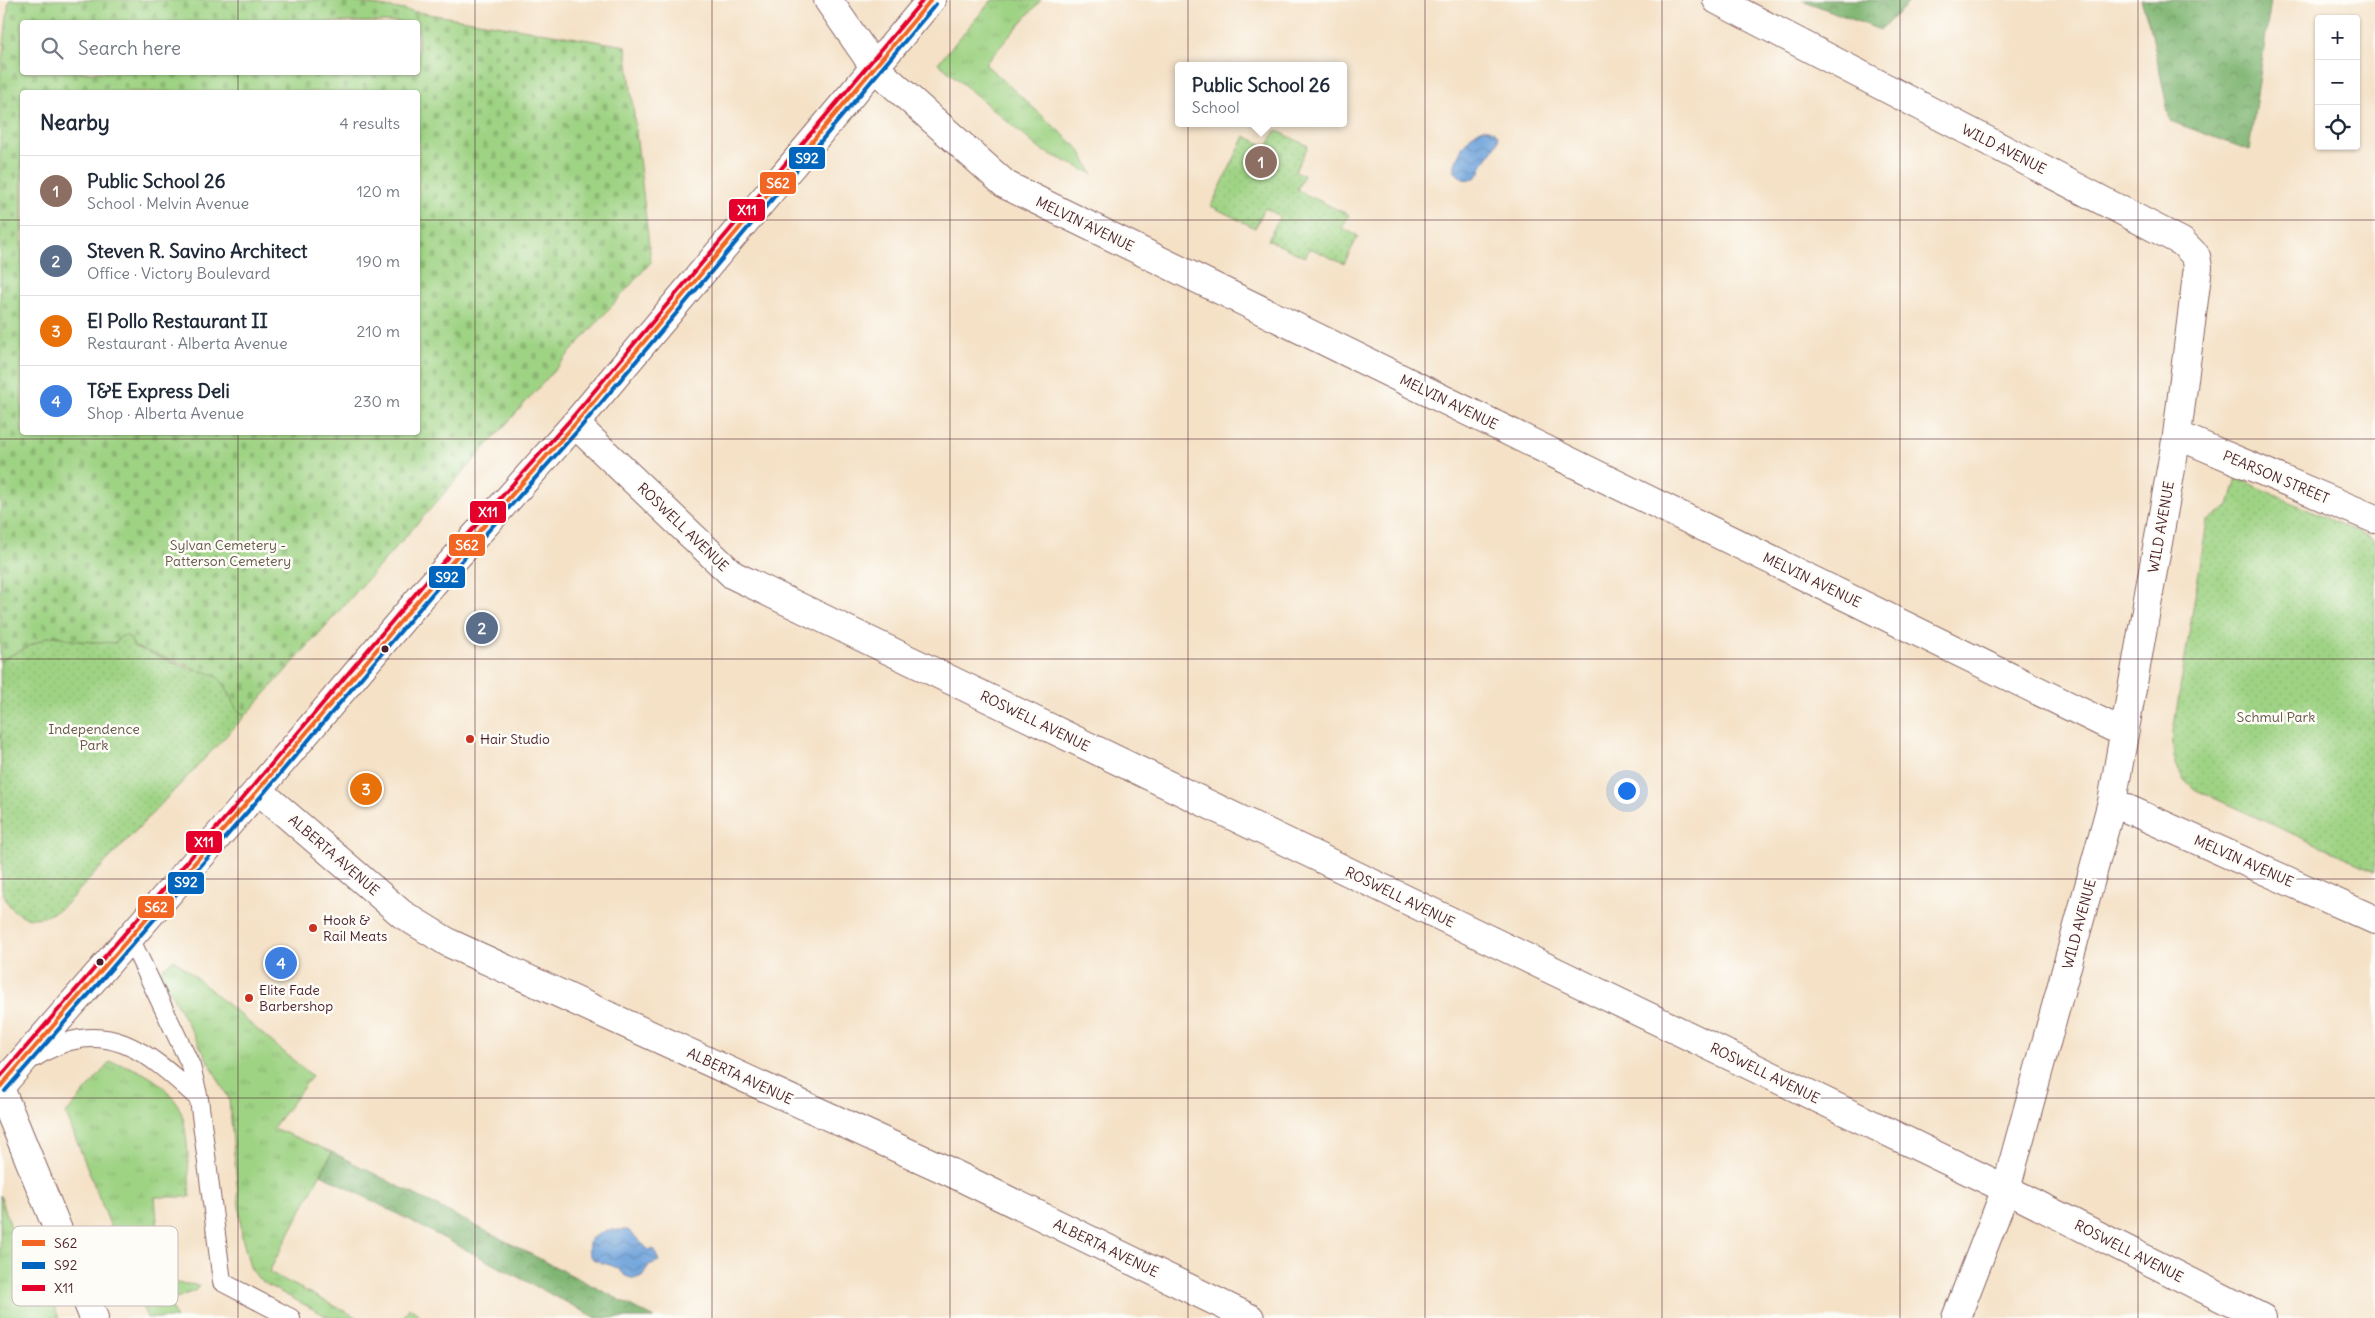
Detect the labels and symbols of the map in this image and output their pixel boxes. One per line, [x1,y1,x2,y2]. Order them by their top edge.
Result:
street label: WILD AVENUE [1959,120,2049,178]
pin: 1 [1245,143,1277,181]
line badge: S92 [788,146,826,170]
text: S92 [795,149,819,167]
line badge: S62 [759,171,797,195]
text: S62 [766,174,790,192]
street label: MELVIN AVENUE [1033,192,1137,256]
line badge: X11 [728,198,766,222]
text: X11 [737,201,757,219]
street label: MELVIN AVENUE [1397,370,1501,434]
street label: PEARSON STREET [2220,446,2332,508]
street label: ROSWELL AVENUE [634,479,732,575]
street label: WILD AVENUE [2144,480,2178,574]
line badge: X11 [469,500,507,524]
text: X11 [478,503,498,521]
line badge: S62 [448,533,486,557]
park label: Sylvan Cemetery - Patterson Cemetery [165,536,291,570]
text: S62 [455,536,479,554]
street label: MELVIN AVENUE [1760,548,1864,612]
line badge: S92 [428,565,466,589]
text: S92 [435,568,459,586]
pin: 2 [466,609,498,647]
unlabelled marker [380,644,390,654]
street label: ROSWELL AVENUE [977,687,1093,755]
park label: Schmul Park [2237,708,2315,726]
park label: Independence Park [48,720,140,754]
place label: Hair Studio [480,730,550,748]
marker: Hair Studio [464,733,476,745]
pin: 3 [350,770,382,808]
your location [1614,778,1640,804]
street label: ALBERTA AVENUE [285,811,383,899]
line badge: X11 [185,830,223,854]
street label: MELVIN AVENUE [2191,831,2297,891]
text: X11 [194,833,214,851]
street label: ROSWELL AVENUE [1342,863,1458,931]
line badge: S92 [167,871,205,895]
text: S92 [174,873,198,891]
street label: WILD AVENUE [2058,877,2100,971]
line badge: S62 [137,895,175,919]
text: S62 [144,898,168,916]
place label: Hook & Rail Meats [323,911,387,945]
marker: Hook & Rail Meats [307,922,319,934]
pin: 4 [265,944,297,982]
unlabelled marker [95,957,105,967]
place label: Elite Fade Barbershop [259,981,333,1015]
marker: Elite Fade Barbershop [243,992,255,1004]
street label: ROSWELL AVENUE [1707,1039,1823,1107]
street label: ALBERTA AVENUE [684,1044,796,1108]
street label: ALBERTA AVENUE [1051,1215,1161,1281]
street label: ROSWELL AVENUE [2071,1216,2187,1286]
legend [12,1226,178,1306]
text: S62 [54,1234,78,1252]
text: S92 [54,1256,78,1274]
text: X11 [54,1279,74,1297]

